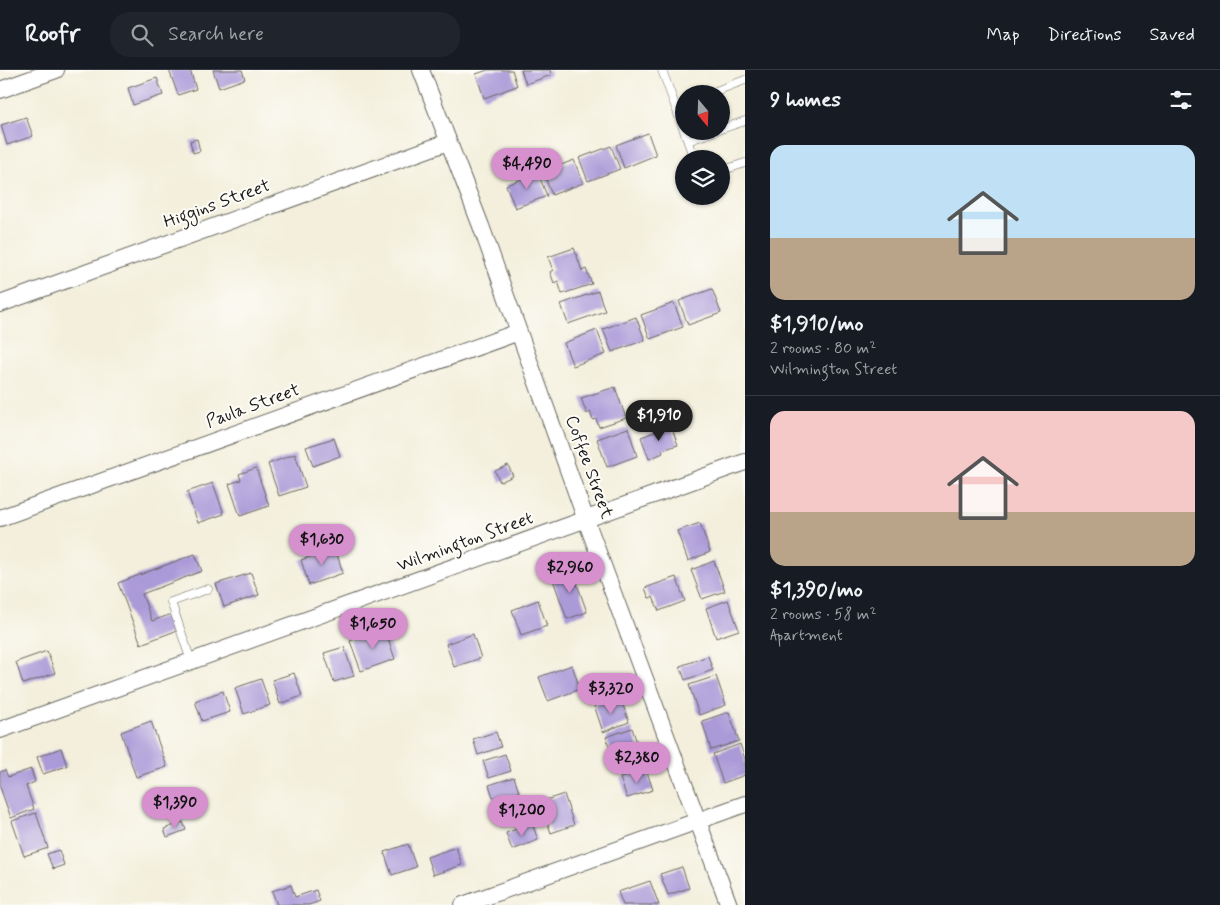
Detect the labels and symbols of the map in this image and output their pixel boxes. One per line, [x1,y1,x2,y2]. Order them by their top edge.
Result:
north arrow [675,85,730,140]
pin: $4,490 [486,148,568,190]
street label: Higgins Street [160,174,274,236]
street label: Paula Street [203,378,303,434]
pin: $1,910 [618,400,700,442]
street label: Coffee Street [559,412,619,522]
street label: Wilmington Street [394,506,537,580]
pin: $1,630 [281,524,363,566]
pin: $2,960 [529,552,611,594]
pin: $1,650 [332,608,414,650]
pin: $3,320 [570,672,652,715]
pin: $2,380 [596,742,678,784]
pin: $1,390 [134,786,216,829]
pin: $1,200 [481,794,563,837]

